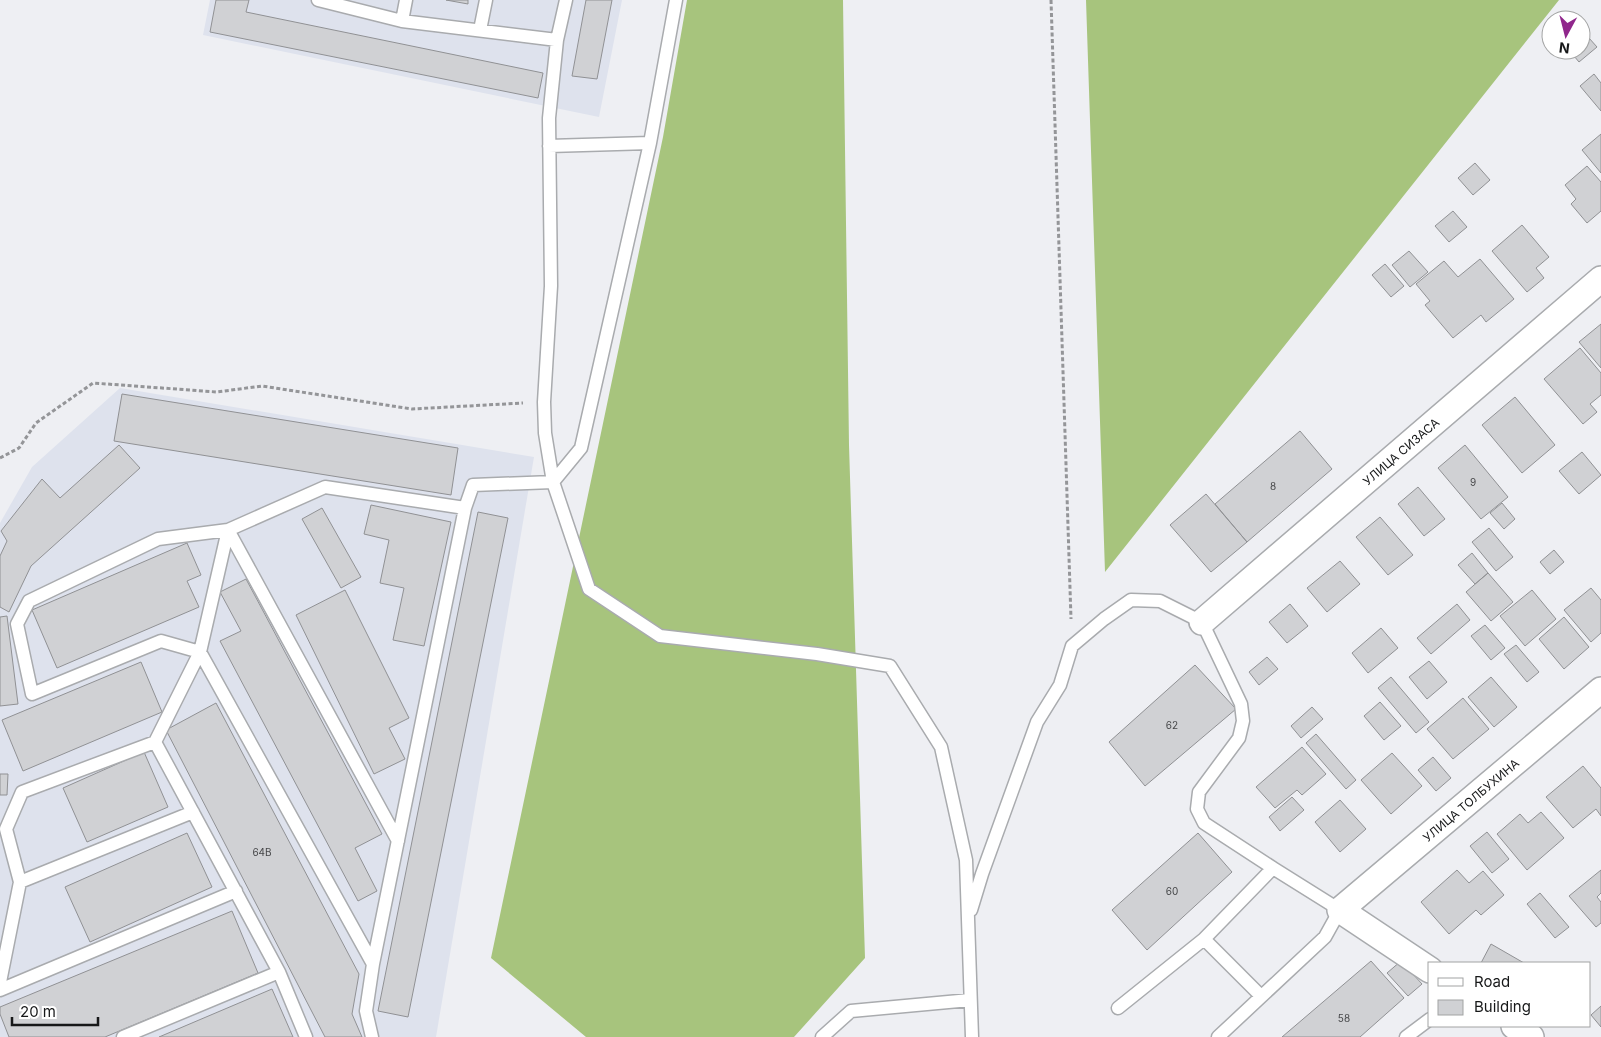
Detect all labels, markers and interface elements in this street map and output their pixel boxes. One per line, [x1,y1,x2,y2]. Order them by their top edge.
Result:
north arrow [1541,10,1591,60]
text: N [1558,39,1571,57]
street label: УЛИЦА СИЗАСА [1359,414,1442,488]
house number: 9 [1470,476,1476,488]
house number: 8 [1270,480,1276,492]
house number: 62 [1166,719,1178,731]
street label: УЛИЦА ТОЛБУХИНА [1419,755,1522,845]
house number: 64В [252,846,272,858]
house number: 60 [1166,885,1178,897]
legend [1428,962,1591,1027]
text: Road [1474,972,1510,991]
scale bar [12,994,99,1026]
text: Building [1474,997,1531,1016]
text: 20 m [20,1002,56,1021]
house number: 58 [1338,1012,1350,1024]

